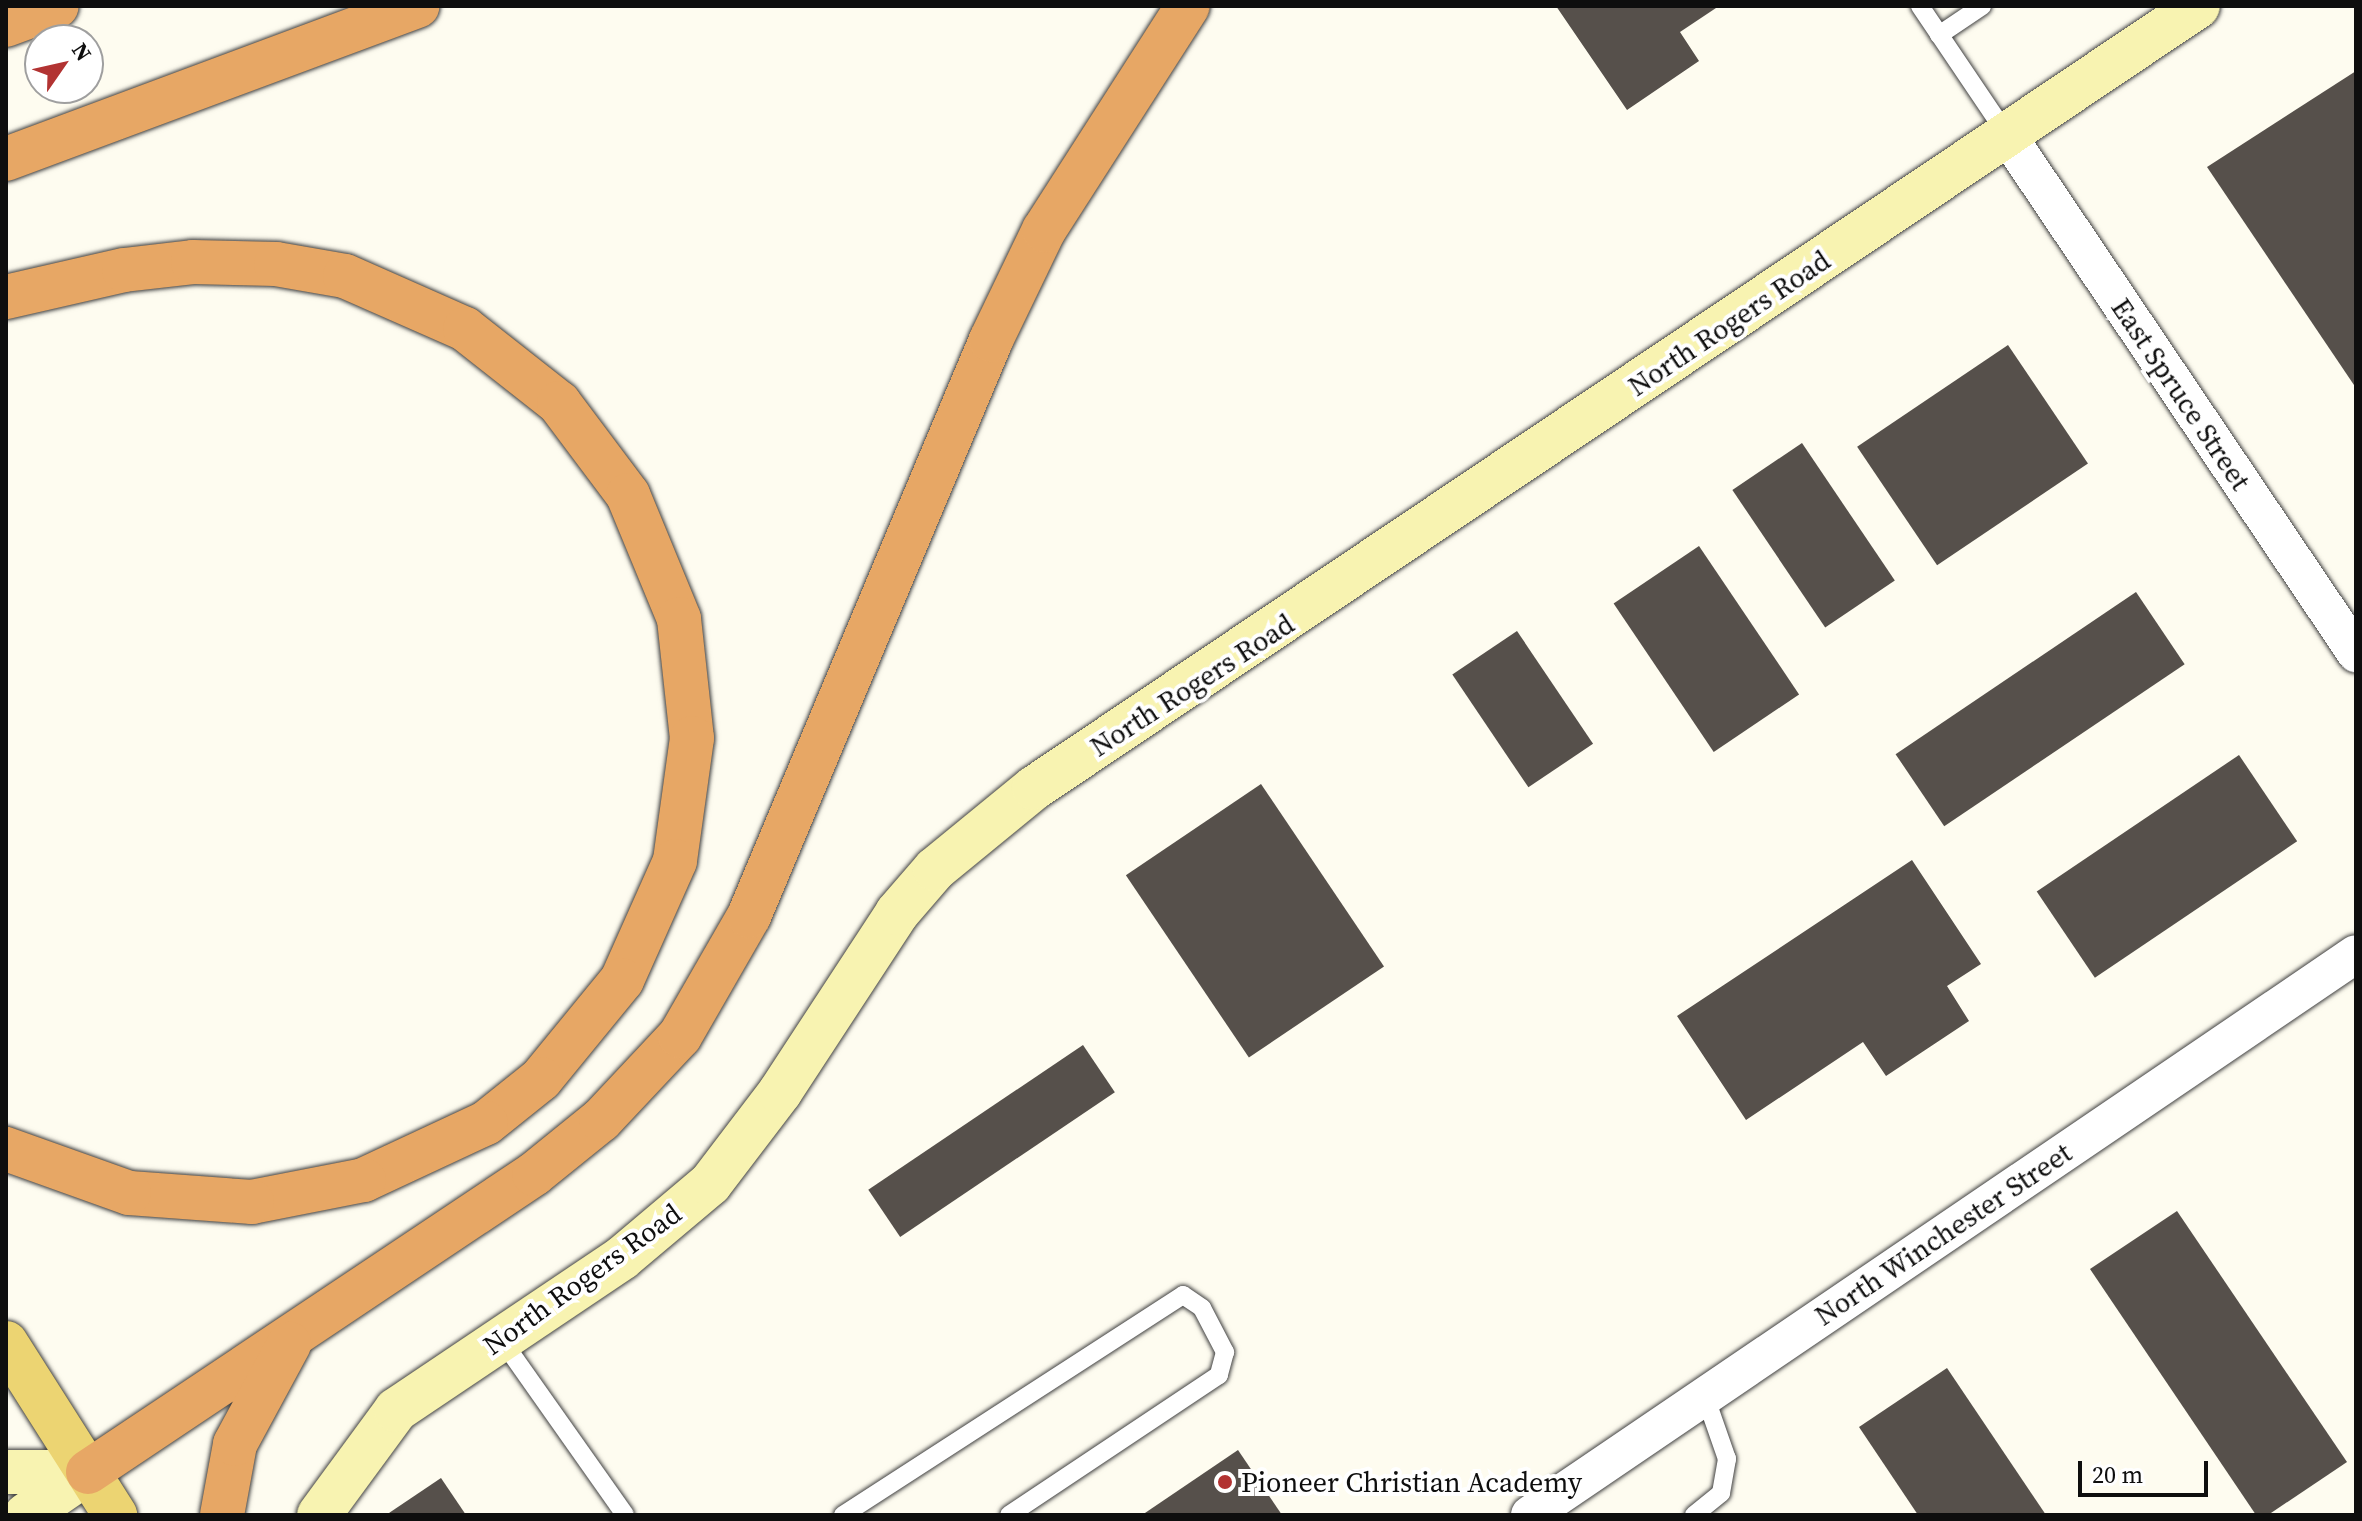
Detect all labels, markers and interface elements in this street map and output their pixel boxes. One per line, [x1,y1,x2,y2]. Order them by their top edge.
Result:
north arrow [24,24,104,104]
text: N [65,37,99,67]
street label: North Rogers Road [1622,243,1836,403]
street label: East Spruce Street [2104,292,2258,496]
street label: North Rogers Road [1084,607,1300,763]
street label: North Winchester Street [1808,1135,2078,1333]
street label: North Rogers Road [477,1196,687,1362]
scale bar [2082,1445,2212,1495]
text: 20 m [2092,1458,2143,1491]
place label: Pioneer Christian Academy [1241,1465,1582,1499]
marker: Pioneer Christian Academy [1216,1473,1234,1491]

